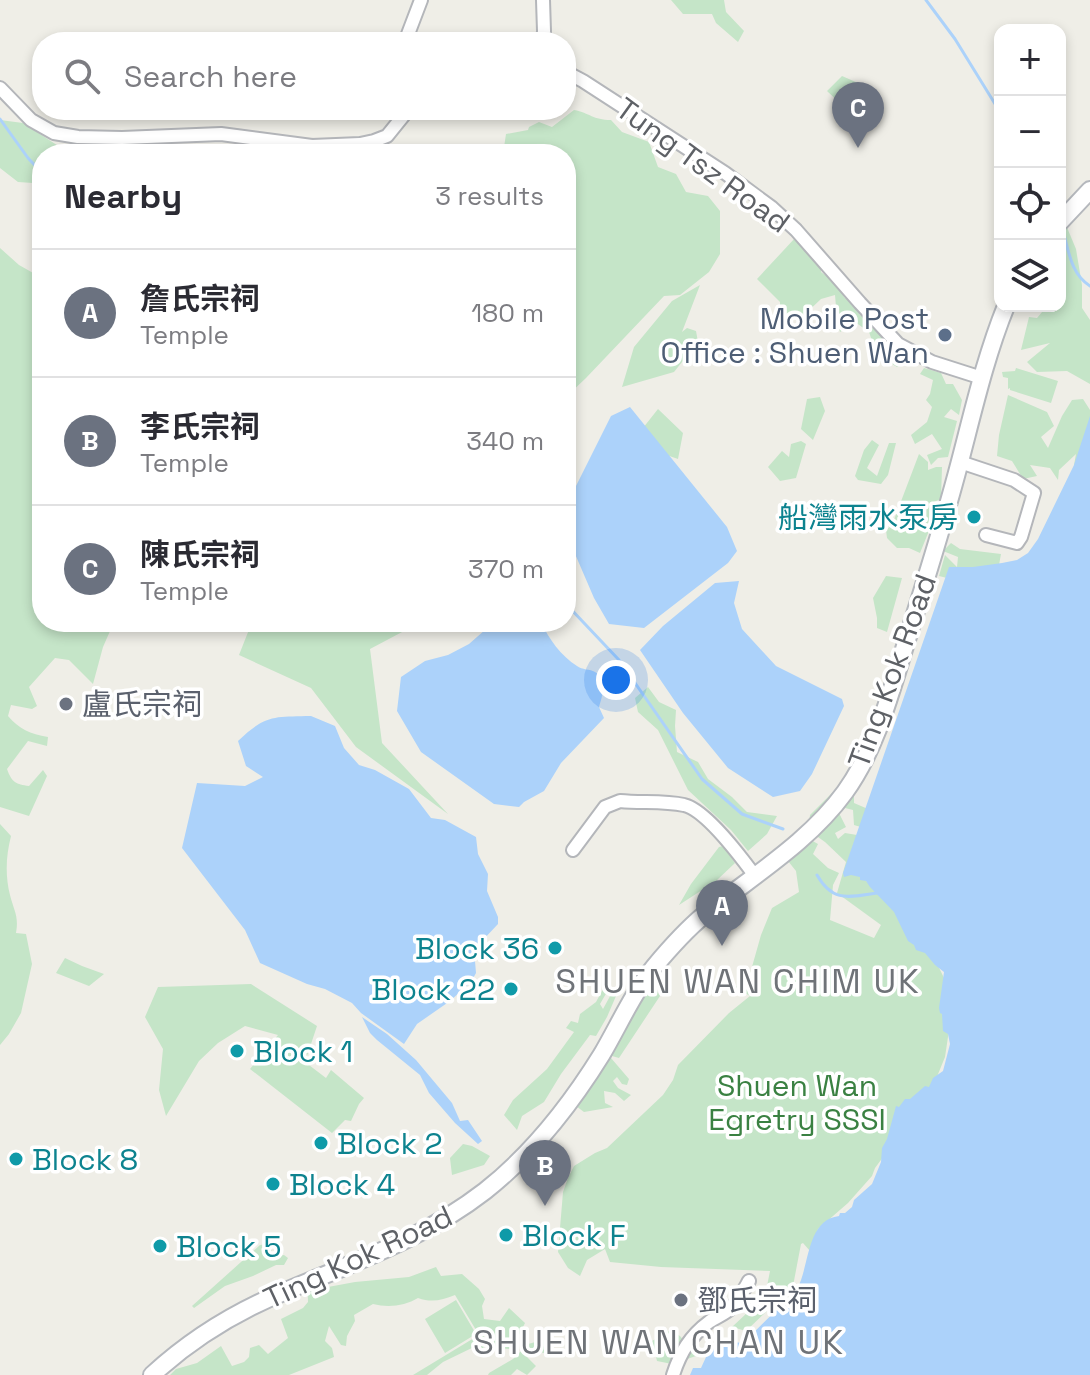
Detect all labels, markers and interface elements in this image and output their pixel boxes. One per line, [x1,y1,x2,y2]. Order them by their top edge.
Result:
map controls [994,24,1066,312]
button: + [994,24,1066,96]
search box [32,32,576,120]
icon: search [60,54,104,98]
text: Search here [124,57,297,96]
pin: C [832,82,884,148]
street label: Tung Tsz Road [608,89,798,241]
button: − [994,96,1066,168]
button: locate [994,168,1066,240]
text: Nearby [64,175,182,218]
text: 3 results [435,179,544,213]
button: layers [994,240,1066,312]
text: 詹氏宗祠 [140,279,260,318]
text: A [82,296,98,330]
text: 180 m [471,296,544,330]
place label: Mobile Post Office : Shuen Wan [661,299,929,372]
text: Temple [140,318,229,352]
marker: Mobile Post Office : Shuen Wan [936,326,954,344]
text: 李氏宗祠 [140,407,260,446]
text: B [81,424,99,458]
text: 340 m [466,424,544,458]
text: Temple [140,446,229,480]
place label: 船灣雨水泵房 [778,498,958,537]
marker: 船灣雨水泵房 [965,508,983,526]
text: 陳氏宗祠 [140,535,260,574]
text: C [82,552,98,586]
text: 370 m [468,552,544,586]
street label: Ting Kok Road [839,569,945,773]
text: Temple [140,574,229,608]
your location [596,660,636,700]
place label: 盧氏宗祠 [82,685,202,724]
marker: 盧氏宗祠 [57,695,75,713]
pin: A [696,880,748,946]
place label: Block 36 [415,929,539,968]
marker: Block 36 [546,939,564,957]
district label: SHUEN WAN CHIM UK [555,960,921,1003]
place label: Block 22 [371,970,495,1009]
marker: Block 22 [502,980,520,998]
place label: Block 1 [253,1032,353,1071]
marker: Block 1 [228,1042,246,1060]
park label: Shuen Wan Egretry SSSI [708,1066,886,1139]
place label: Block 2 [337,1124,443,1163]
marker: Block 2 [312,1134,330,1152]
place label: Block 8 [32,1140,138,1179]
pin: B [519,1140,571,1206]
marker: Block 8 [7,1150,25,1168]
place label: Block 4 [289,1165,395,1204]
marker: Block 4 [264,1175,282,1193]
street label: Ting Kok Road [257,1196,459,1318]
place label: Block F [522,1216,626,1255]
marker: Block F [497,1226,515,1244]
place label: Block 5 [176,1227,281,1266]
marker: Block 5 [151,1237,169,1255]
place label: 鄧氏宗祠 [697,1281,817,1320]
marker: 鄧氏宗祠 [672,1291,690,1309]
district label: SHUEN WAN CHAN UK [473,1321,845,1364]

